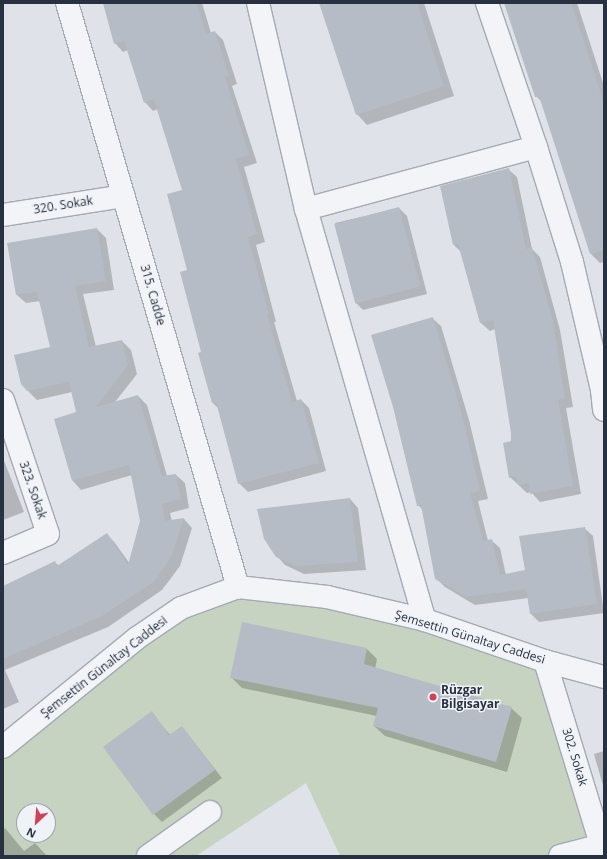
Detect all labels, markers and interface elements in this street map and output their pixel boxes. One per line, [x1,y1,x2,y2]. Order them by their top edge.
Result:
street label: 320. Sokak [32,193,94,217]
street label: 315. Cadde [137,263,169,327]
street label: 323. Sokak [16,459,50,521]
street label: Şemsettin Günaltay Caddesi [393,607,547,667]
street label: Şemsettin Günaltay Caddesi [38,613,170,721]
place label: Rüzgar Bilgisayar [441,683,500,711]
marker: Rüzgar Bilgisayar [428,692,438,702]
street label: 302. Sokak [559,726,591,788]
north arrow [16,803,56,843]
text: N [24,825,38,842]

